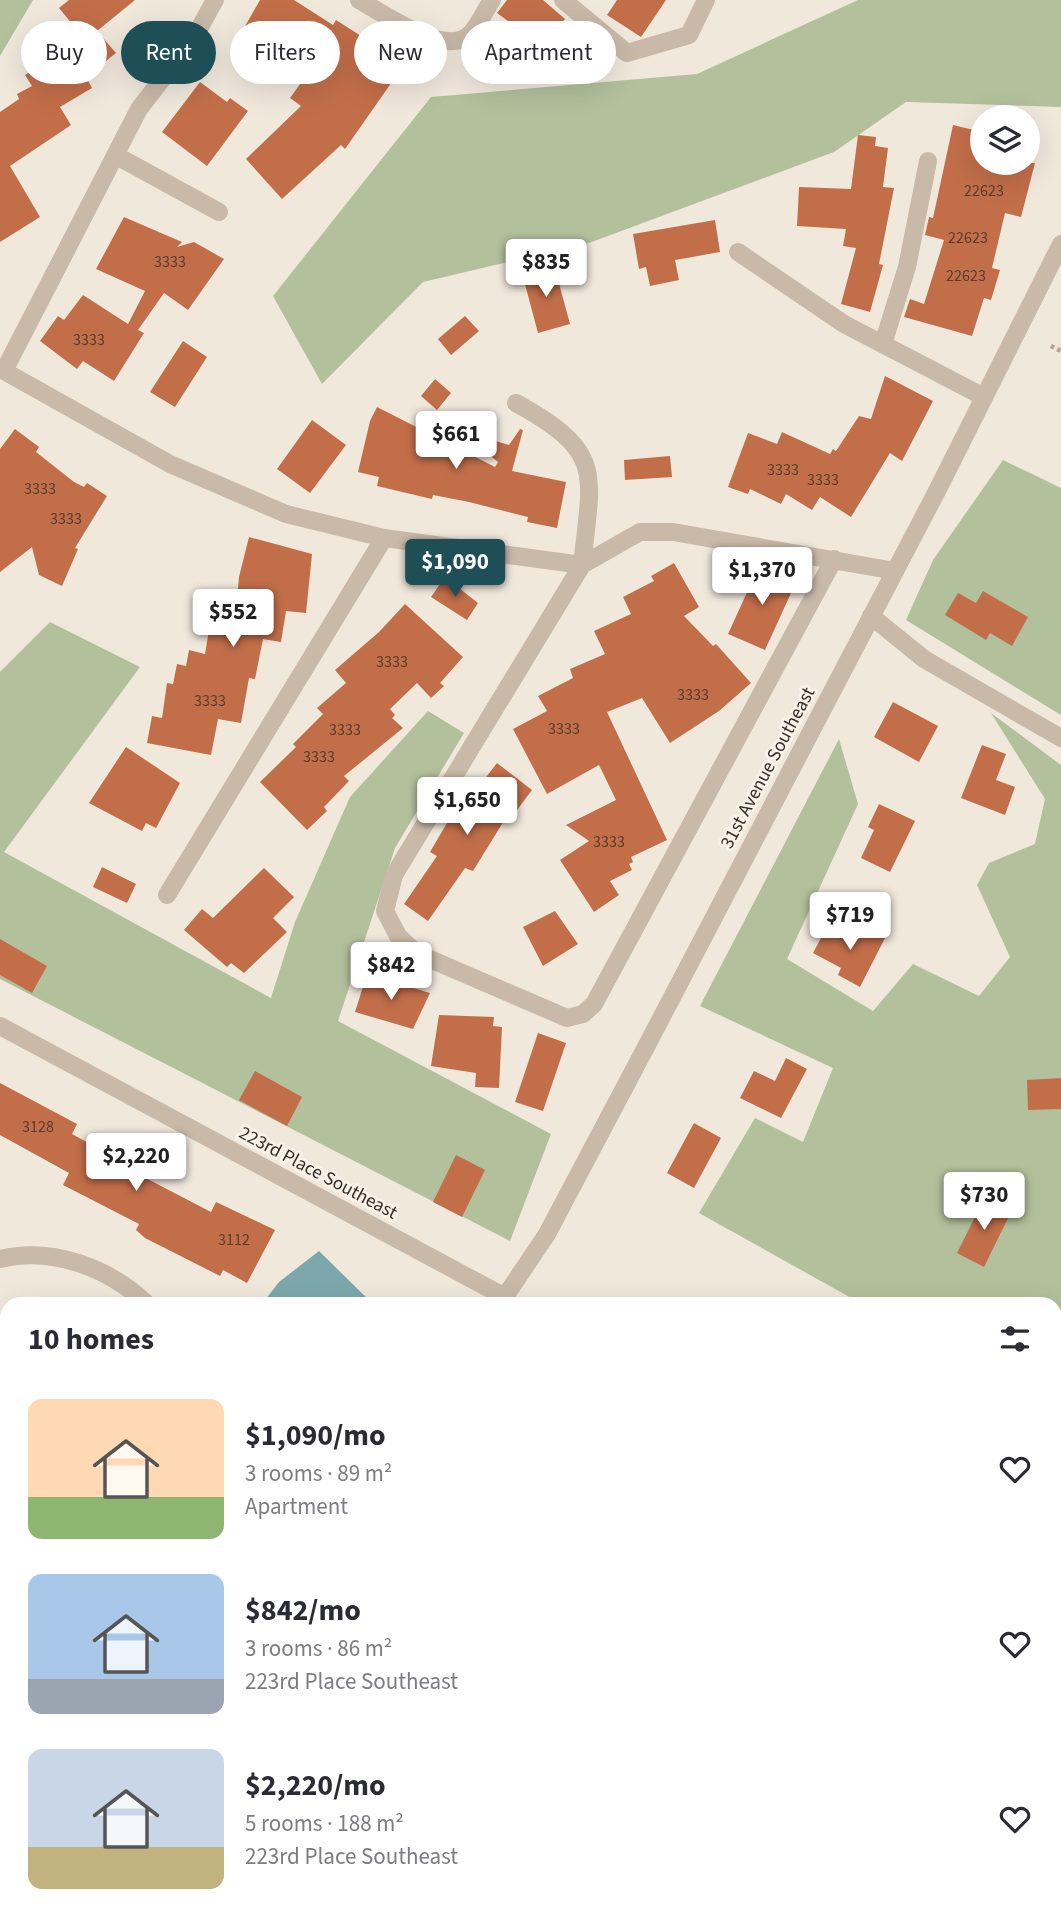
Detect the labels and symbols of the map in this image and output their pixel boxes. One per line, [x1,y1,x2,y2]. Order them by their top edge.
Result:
house number: 22623 [964,180,1004,202]
house number: 22623 [948,227,988,249]
pin: $835 [505,240,587,299]
house number: 3333 [154,251,186,273]
house number: 22623 [946,265,986,287]
house number: 3333 [73,329,105,351]
pin: $661 [415,412,497,471]
house number: 3333 [767,459,799,481]
house number: 3333 [807,469,839,491]
house number: 3333 [24,478,56,500]
house number: 3333 [50,508,82,530]
pin: $1,090 [398,540,512,599]
pin: $1,370 [705,548,819,607]
pin: $552 [192,590,274,649]
house number: 3333 [376,651,408,673]
street label: 31st Avenue Southeast [714,682,822,854]
house number: 3333 [677,684,709,706]
house number: 3333 [194,690,226,712]
house number: 3333 [548,718,580,740]
house number: 3333 [329,719,361,741]
house number: 3333 [303,746,335,768]
pin: $1,650 [410,778,524,837]
house number: 3333 [593,831,625,853]
pin: $719 [809,892,891,952]
pin: $842 [350,942,432,1002]
house number: 3128 [22,1116,54,1138]
street label: 223rd Place Southeast [234,1120,403,1227]
pin: $2,220 [79,1134,193,1193]
pin: $730 [943,1172,1025,1232]
house number: 3112 [218,1229,250,1251]

